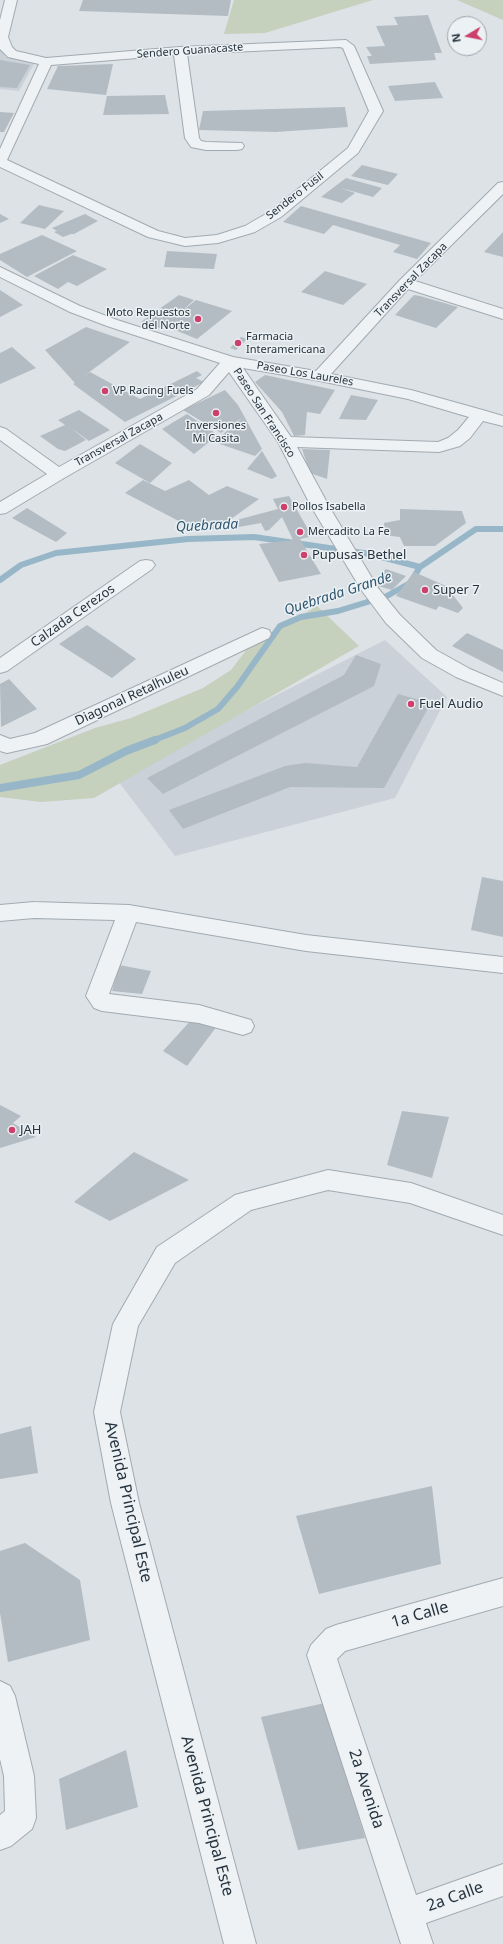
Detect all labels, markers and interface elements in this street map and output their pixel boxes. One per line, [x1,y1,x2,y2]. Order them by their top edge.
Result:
north arrow [447,16,487,56]
text: N [448,32,464,44]
street label: Sendero Guanacaste [136,41,244,61]
street label: Sendero Fusil [264,169,326,223]
street label: Transversal Zacapa [372,240,450,320]
place label: Moto Repuestos del Norte [106,306,190,332]
marker: Moto Repuestos del Norte [193,314,203,324]
place label: Farmacia Interamericana [246,330,325,356]
marker: Farmacia Interamericana [233,338,243,348]
street label: Paseo Los Laureles [256,359,354,389]
street label: Paseo San Francisco [230,366,298,460]
place label: VP Racing Fuels [113,384,193,398]
marker: VP Racing Fuels [100,386,110,396]
marker: Inversiones Mi Casita [211,408,221,418]
street label: Transversal Zacapa [73,410,165,470]
place label: Inversiones Mi Casita [186,419,246,445]
place label: Pollos Isabella [292,500,366,514]
marker: Pollos Isabella [279,502,289,512]
water label: Quebrada [175,516,239,536]
place label: Mercadito La Fe [308,525,390,539]
marker: Mercadito La Fe [295,527,305,537]
place label: Pupusas Bethel [312,547,406,563]
marker: Pupusas Bethel [299,550,309,560]
water label: Quebrada Grande [282,569,394,619]
street label: Calzada Cerezos [28,581,118,651]
place label: Super 7 [433,582,480,598]
marker: Super 7 [420,585,430,595]
street label: Diagonal Retalhuleu [73,663,191,729]
place label: Fuel Audio [419,696,483,712]
marker: Fuel Audio [406,699,416,709]
place label: JAH [20,1122,41,1138]
marker: JAH [7,1125,17,1135]
street label: Avenida Principal Este [100,1419,156,1585]
street label: 1a Calle [389,1598,451,1632]
street label: Avenida Principal Este [176,1734,238,1898]
street label: 2a Avenida [344,1747,388,1831]
street label: 2a Calle [424,1878,486,1916]

